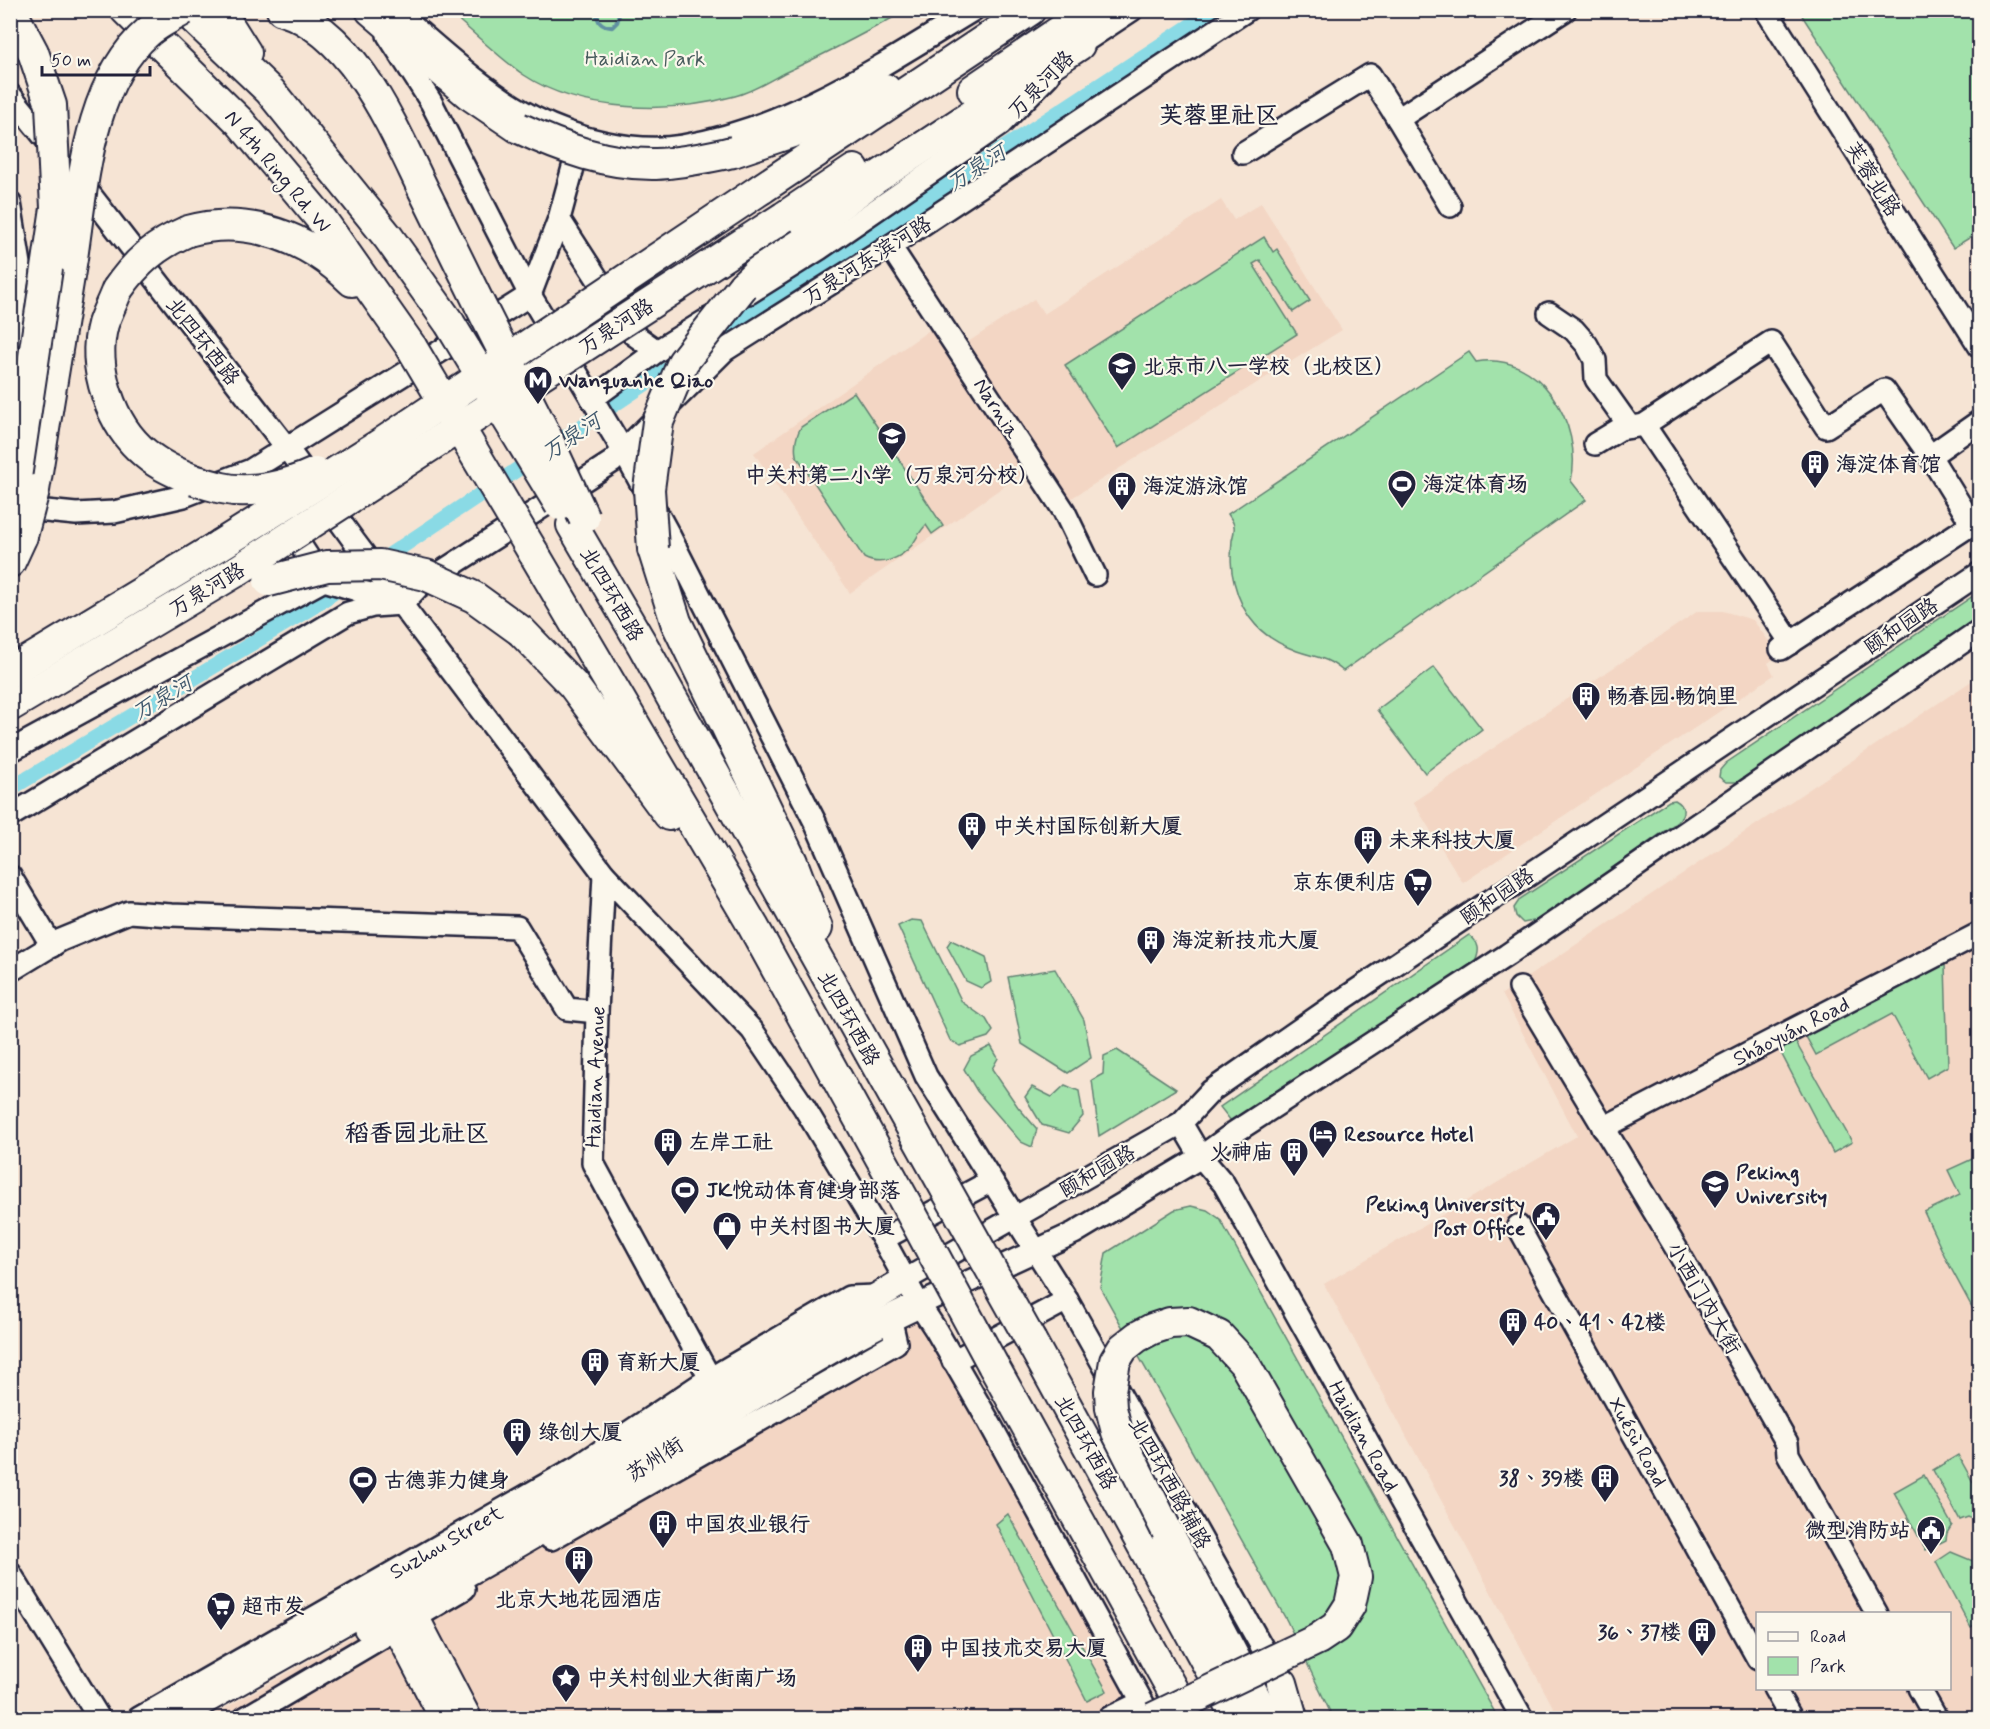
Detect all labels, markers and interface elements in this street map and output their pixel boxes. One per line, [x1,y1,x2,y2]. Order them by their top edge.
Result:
scale bar [42,39,150,77]
park label: Haidian Park [585,45,705,73]
street label: 万泉河路 [1002,45,1081,125]
text: 50 m [51,49,91,73]
district label: 芙蓉里社区 [1159,101,1279,132]
street label: N 4th Ring Rd. W [217,104,337,239]
street label: 芙蓉北路 [1838,136,1906,223]
water label: 万泉河 [942,137,1015,198]
street label: 万泉河东滨河路 [798,210,937,312]
street label: 北四环西路 [159,292,246,392]
street label: 万泉河路 [574,292,659,361]
school or university icon: 北京市八一学校（北校区） [1106,350,1138,392]
place label: 北京市八一学校（北校区） [1143,353,1395,381]
metro station icon: Wanquanhe Qiao [522,364,554,406]
place label: Wanquanhe Qiao [558,367,713,395]
street label: Narnia [966,373,1026,445]
water label: 万泉河 [537,406,610,467]
school or university icon: 中关村第二小学（万泉河分校） [876,420,908,462]
building icon: 海淀体育馆 [1799,448,1831,490]
place label: 海淀体育馆 [1836,451,1941,479]
place label: 中关村第二小学（万泉河分校） [745,462,1039,490]
sports icon: 海淀体育场 [1386,468,1418,510]
building icon: 海淀游泳馆 [1106,470,1138,512]
place label: 海淀体育场 [1423,471,1528,499]
place label: 海淀游泳馆 [1143,473,1248,501]
street label: 北四环西路 [573,542,650,647]
street label: 万泉河路 [164,556,251,623]
street label: 颐和园路 [1859,592,1944,662]
water label: 万泉河 [128,668,201,728]
building icon: 畅春园·畅饷里 [1570,680,1602,722]
place label: 畅春园·畅饷里 [1607,683,1738,711]
building icon: 中关村国际创新大厦 [956,810,988,852]
place label: 中关村国际创新大厦 [993,813,1182,841]
building icon: 未来科技大厦 [1352,824,1384,866]
place label: 未来科技大厦 [1389,827,1515,855]
street label: 颐和园路 [1455,862,1540,932]
supermarket icon: 京东便利店 [1402,866,1434,908]
place label: 京东便利店 [1292,869,1397,897]
building icon: 海淀新技术大厦 [1135,924,1167,966]
place label: 海淀新技术大厦 [1172,927,1319,955]
street label: 北四环西路 [810,966,886,1071]
street label: Sháoyuán Road [1728,990,1855,1073]
street label: Haidian Avenue [580,1006,612,1148]
hotel icon: Resource Hotel [1307,1118,1339,1160]
district label: 稻香园北社区 [345,1119,489,1150]
place label: Resource Hotel [1344,1121,1474,1149]
building icon: 左岸工社 [652,1126,684,1168]
place label: 左岸工社 [689,1129,773,1157]
building icon: 火神庙 [1278,1136,1310,1178]
street label: 颐和园路 [1054,1139,1141,1205]
place label: 火神庙 [1210,1139,1273,1167]
place label: Peking University [1736,1159,1828,1211]
school or university icon: Peking University [1699,1168,1731,1210]
sports icon: JK悦动体育健身部落 [669,1174,701,1216]
place label: JK悦动体育健身部落 [706,1177,900,1205]
place label: Peking University Post Office [1365,1191,1526,1243]
public building icon: Peking University Post Office [1530,1200,1562,1242]
shop icon: 中关村图书大厦 [711,1210,743,1252]
place label: 中关村图书大厦 [748,1213,895,1241]
street label: 小西门内大街 [1660,1237,1747,1360]
building icon: 40、41、42楼 [1497,1306,1529,1348]
place label: 40、41、42楼 [1534,1309,1666,1337]
building icon: 育新大厦 [579,1346,611,1388]
place label: 育新大厦 [616,1349,700,1377]
street label: Haidian Road [1321,1376,1405,1497]
street label: 北四环西路 [1047,1390,1123,1495]
street label: Xuésù Road [1601,1393,1673,1492]
street label: 北四环西路辅路 [1121,1412,1217,1555]
building icon: 绿创大厦 [501,1416,533,1458]
place label: 绿创大厦 [538,1419,622,1447]
street label: 苏州街 [622,1431,690,1489]
building icon: 38、39楼 [1589,1462,1621,1504]
sports icon: 古德菲力健身 [347,1464,379,1506]
place label: 38、39楼 [1499,1465,1584,1493]
place label: 古德菲力健身 [384,1467,510,1495]
street label: Suzhou Street [385,1499,509,1587]
building icon: 中国农业银行 [647,1508,679,1550]
place label: 中国农业银行 [684,1511,810,1539]
public building icon: 微型消防站 [1915,1514,1947,1556]
place label: 微型消防站 [1805,1517,1910,1545]
building icon: 北京大地花园酒店 [563,1544,595,1586]
place label: 北京大地花园酒店 [495,1586,663,1614]
supermarket icon: 超市发 [205,1590,237,1632]
place label: 超市发 [242,1593,305,1621]
legend [1756,1612,1951,1690]
building icon: 36、37楼 [1686,1616,1718,1658]
place label: 36、37楼 [1598,1619,1681,1647]
text: Road [1810,1625,1846,1649]
building icon: 中国技术交易大厦 [902,1632,934,1674]
place label: 中国技术交易大厦 [939,1635,1107,1663]
text: Park [1810,1655,1846,1679]
place icon: 中关村创业大街南广场 [550,1662,582,1704]
place label: 中关村创业大街南广场 [587,1665,797,1693]

